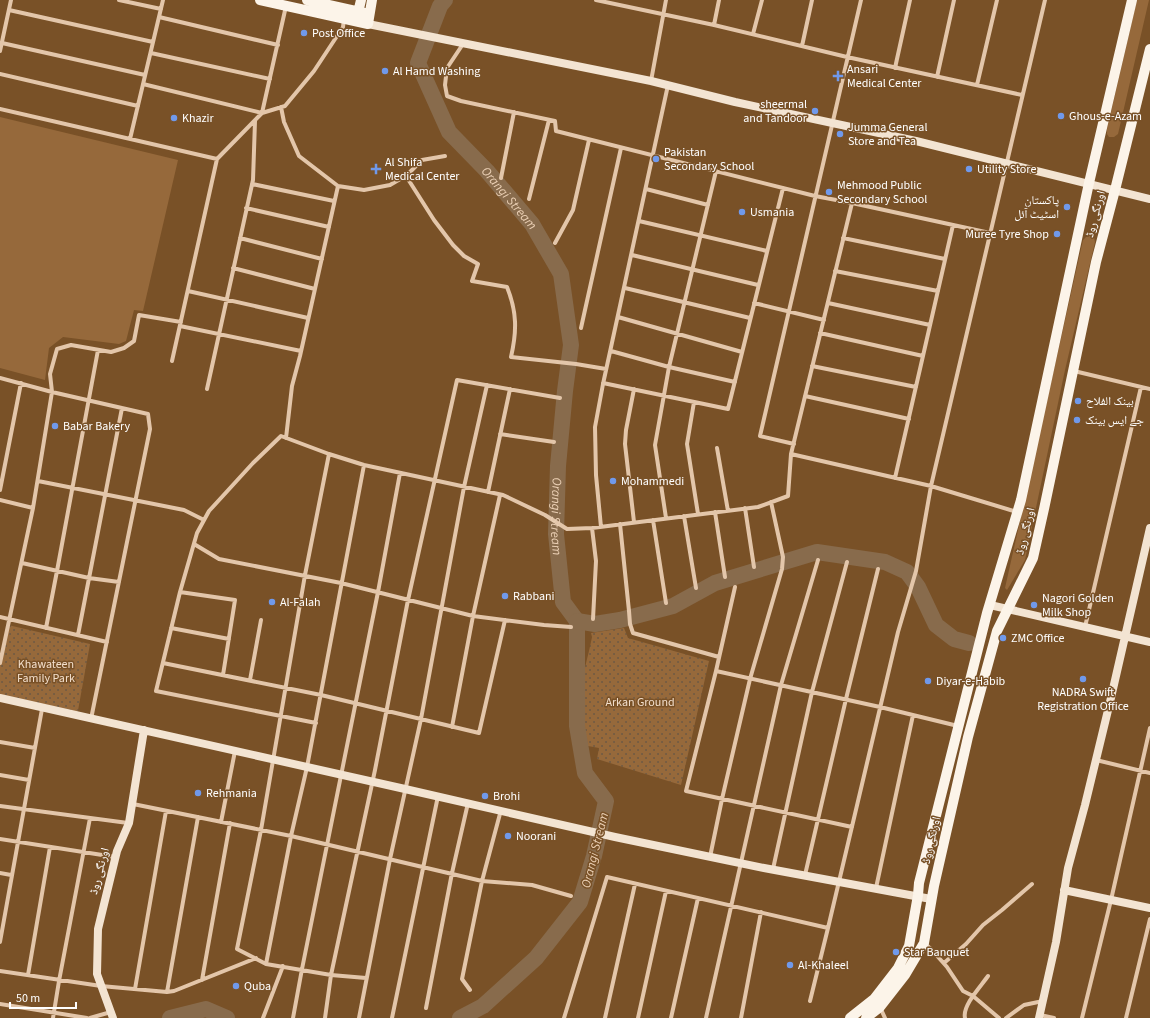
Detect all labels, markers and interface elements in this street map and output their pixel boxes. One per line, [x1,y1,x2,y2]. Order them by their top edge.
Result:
place label: Post Office [312,25,365,42]
marker: Post Office [299,28,309,38]
place label: Ansari Medical Center [847,61,922,92]
place label: Al Hamd Washing [393,63,480,80]
marker: Al Hamd Washing [380,66,390,76]
marker: Ansari Medical Center [832,70,844,82]
place label: sheermal and Tandoor [743,96,808,127]
marker: sheermal and Tandoor [810,106,820,116]
place label: Ghous-e-Azam [1069,108,1142,125]
place label: Khazir [182,110,215,127]
marker: Ghous-e-Azam [1056,111,1066,121]
marker: Khazir [169,113,179,123]
place label: Jumma General Store and Tea [848,119,927,150]
marker: Jumma General Store and Tea [835,129,845,139]
place label: Pakistan Secondary School [664,144,754,175]
place label: Al Shifa Medical Center [385,154,460,185]
marker: Pakistan Secondary School [651,154,661,164]
place label: Utility Store [977,161,1036,178]
marker: Al Shifa Medical Center [370,163,382,175]
water label: Orangi Stream [477,163,541,234]
marker: Utility Store [964,164,974,174]
place label: Mehmood Public Secondary School [837,177,927,208]
marker: Mehmood Public Secondary School [824,187,834,197]
street label: اورنگی روڈ [1081,189,1110,239]
place label: پاکستان اسٹیٹ آئل [1014,192,1059,223]
marker: پاکستان اسٹیٹ آئل [1062,202,1072,212]
place label: Usmania [750,204,794,221]
marker: Usmania [737,207,747,217]
place label: Muree Tyre Shop [965,226,1049,243]
marker: Muree Tyre Shop [1052,229,1062,239]
place label: بینک الفلاح [1086,393,1134,410]
marker: بینک الفلاح [1073,396,1083,406]
place label: جے ایس بینک [1085,412,1144,429]
marker: جے ایس بینک [1072,415,1082,425]
place label: Babar Bakery [63,418,130,435]
marker: Babar Bakery [50,421,60,431]
place label: Mohammedi [621,473,684,490]
marker: Mohammedi [608,476,618,486]
water label: Orangi Stream [546,477,566,556]
street label: اورنگی روڈ [1011,506,1040,556]
place label: Rabbani [513,588,555,605]
place label: Nagori Golden Milk Shop [1042,590,1114,621]
marker: Rabbani [500,591,510,601]
place label: Al-Falah [280,594,321,611]
marker: Al-Falah [267,597,277,607]
marker: Nagori Golden Milk Shop [1029,600,1039,610]
place label: ZMC Office [1011,630,1065,647]
marker: ZMC Office [998,633,1008,643]
park label: Khawateen Family Park [17,656,75,687]
place label: Diyar-e-Habib [936,673,1006,690]
marker: NADRA Swift Registration Office [1078,674,1088,684]
marker: Diyar-e-Habib [923,676,933,686]
place label: NADRA Swift Registration Office [1037,684,1129,715]
park label: Arkan Ground [605,694,675,711]
place label: Rehmania [206,785,257,802]
marker: Rehmania [193,788,203,798]
place label: Brohi [493,788,520,805]
marker: Brohi [480,791,490,801]
water label: Orangi Stream [577,810,613,890]
street label: اورنگی روڈ [918,815,945,865]
place label: Noorani [516,828,556,845]
marker: Noorani [503,831,513,841]
street label: اورنگی روڈ [85,846,114,896]
place label: Star Banquet [904,944,969,961]
marker: Star Banquet [891,947,901,957]
place label: Al-Khaleel [798,957,849,974]
marker: Al-Khaleel [785,960,795,970]
place label: Quba [244,978,271,995]
marker: Quba [231,981,241,991]
scale bar [10,984,76,1010]
text: 50 m [16,990,40,1007]

